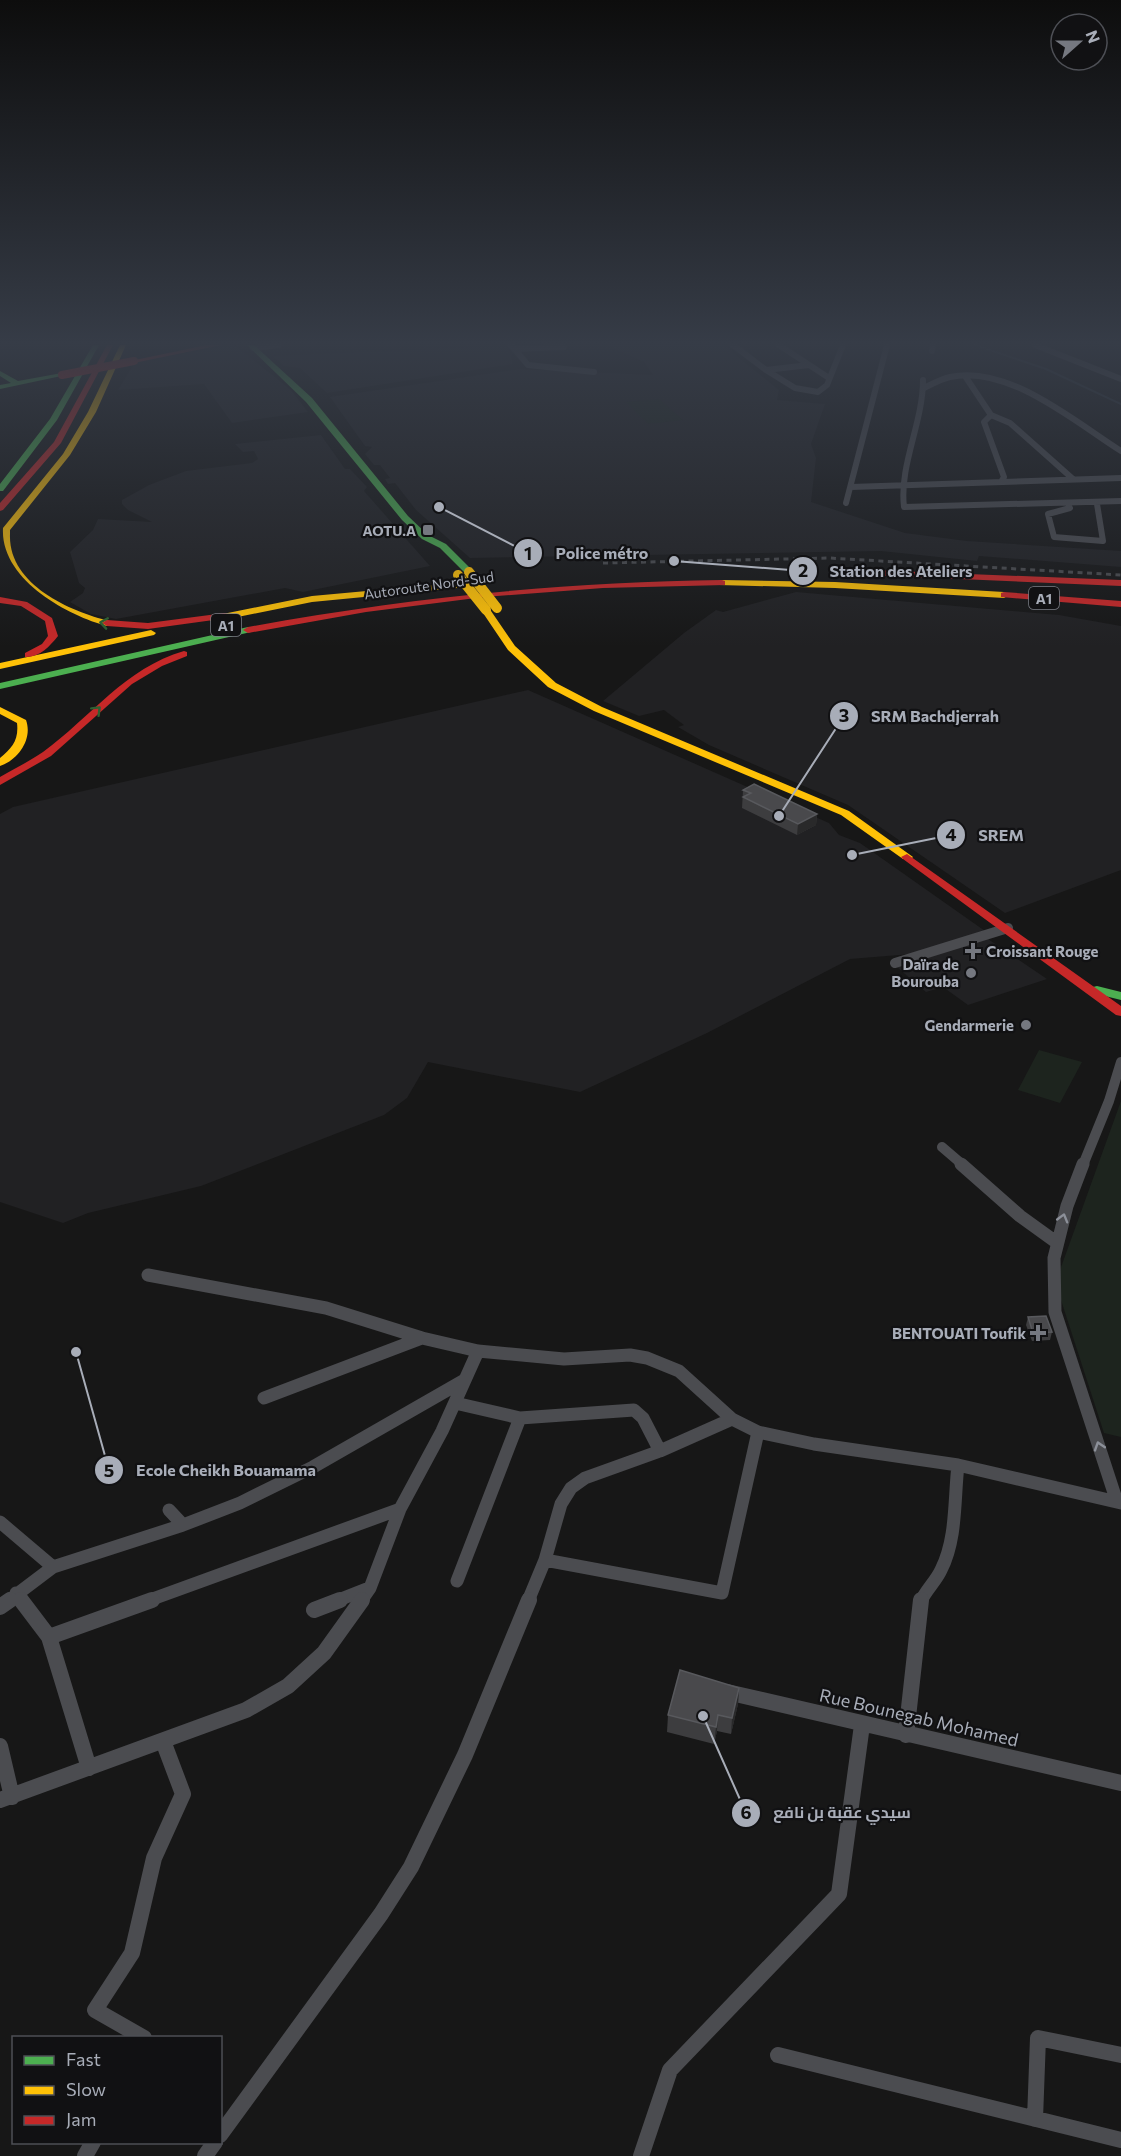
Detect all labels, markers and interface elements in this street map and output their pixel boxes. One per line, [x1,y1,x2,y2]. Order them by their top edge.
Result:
north arrow [1049,12,1109,72]
text: N [1082,27,1104,45]
place label: AOTU.A [363,522,416,539]
marker: AOTU.A [421,523,435,537]
callout: Police métro [513,536,660,570]
text: 1 [524,542,532,564]
text: Police métro [556,543,649,562]
callout: Station des Ateliers [788,554,985,588]
text: 2 [798,559,808,581]
text: Station des Ateliers [829,561,973,580]
street label: Autoroute Nord-Sud [363,567,495,603]
road number: A1 [1029,587,1059,609]
road number: A1 [211,614,241,636]
one-way arrow [99,618,109,630]
callout: SRM Bachdjerrah [829,699,1011,733]
text: 3 [839,704,849,726]
one-way arrow [89,706,100,717]
text: SRM Bachdjerrah [871,706,999,725]
callout: SREM [936,818,1036,852]
text: 4 [945,823,957,845]
text: SREM [978,825,1024,844]
marker: Croissant Rouge [964,942,982,960]
place label: Croissant Rouge [986,942,1099,960]
place label: Daïra de Bourouba [891,955,959,990]
marker: Daïra de Bourouba [964,966,978,980]
place label: Gendarmerie [924,1016,1014,1034]
marker: Gendarmerie [1019,1018,1033,1032]
one-way arrow [1056,1213,1068,1224]
place label: BENTOUATI Toufik [892,1324,1026,1342]
marker: BENTOUATI Toufik [1031,1326,1045,1340]
one-way arrow [1093,1441,1106,1452]
callout: Ecole Cheikh Bouamama [94,1453,328,1487]
text: 5 [104,1459,114,1481]
text: Ecole Cheikh Bouamama [136,1460,316,1479]
street label: Rue Bounegab Mohamed [817,1683,1021,1751]
callout: سيدي عقبة بن نافع [731,1796,923,1830]
text: 6 [740,1801,752,1823]
text: سيدي عقبة بن نافع [773,1802,911,1825]
legend [12,2036,222,2144]
text: Fast [66,2048,101,2070]
text: Slow [66,2078,106,2100]
text: Jam [66,2108,96,2130]

